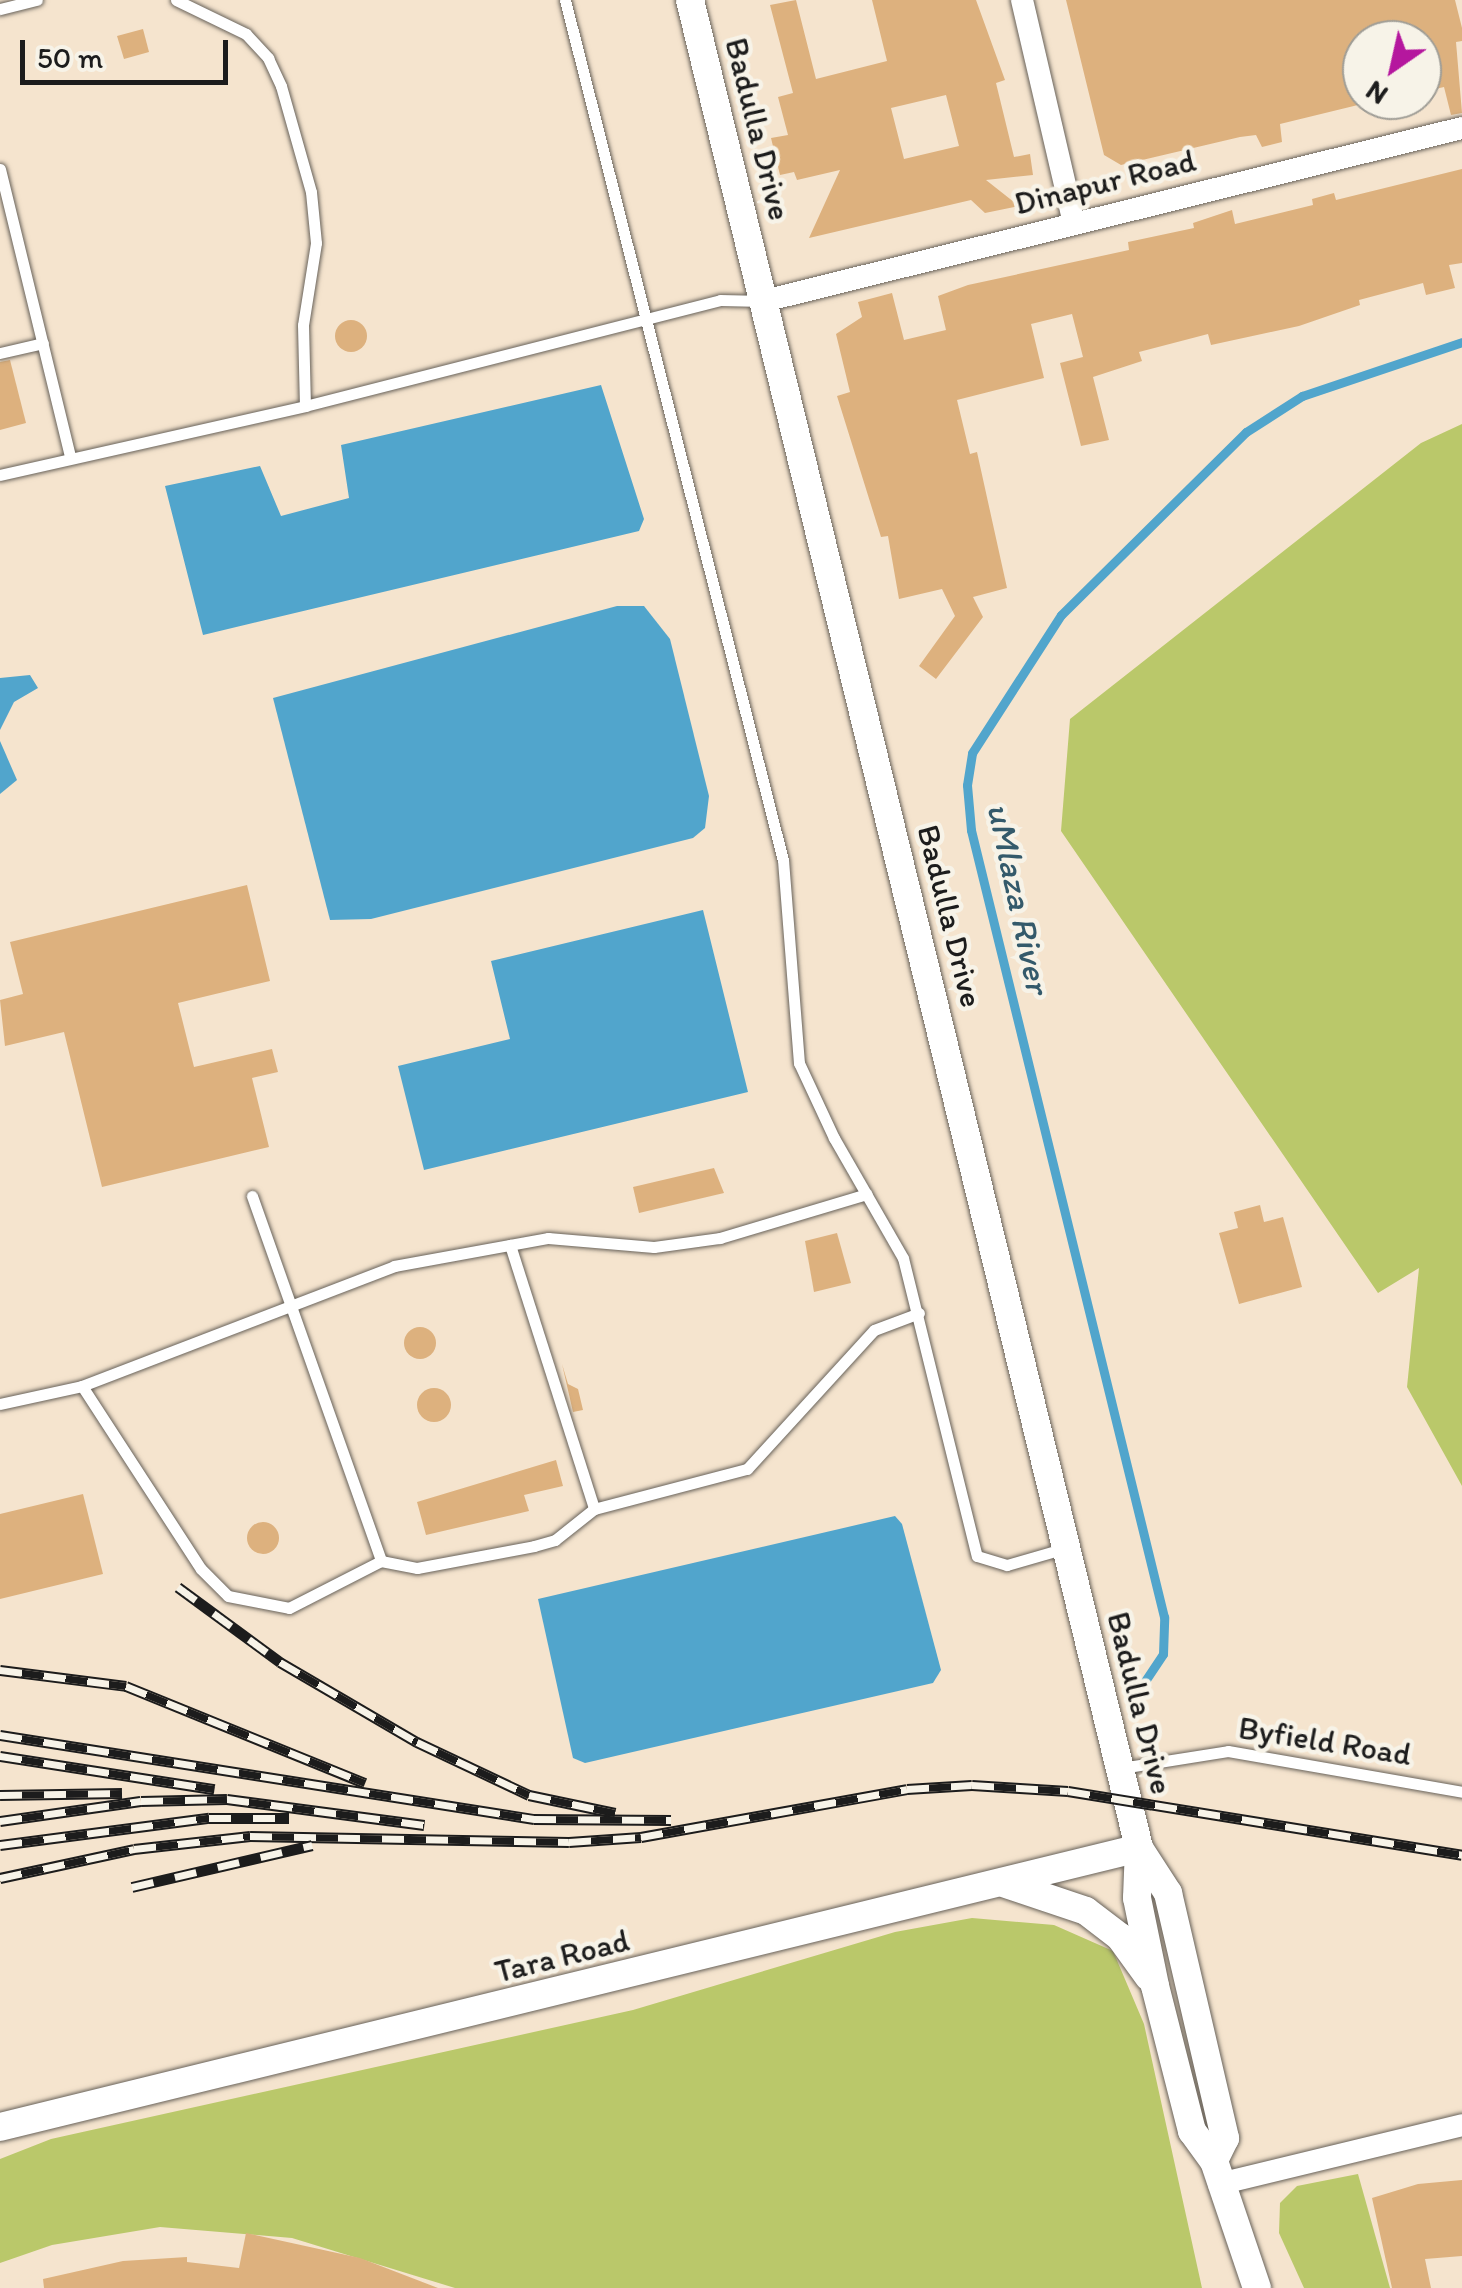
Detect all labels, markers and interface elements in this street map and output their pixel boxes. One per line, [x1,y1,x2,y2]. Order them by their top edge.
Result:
scale bar [25,20,232,82]
north arrow [1342,20,1442,120]
street label: Badulla Drive [717,34,799,224]
text: 50 m [37,39,103,76]
text: N [1359,74,1394,113]
street label: Dinapur Road [1010,141,1200,223]
water label: uMlaza River [978,800,1060,996]
street label: Badulla Drive [909,821,991,1011]
street label: Badulla Drive [1099,1608,1181,1798]
street label: Byfield Road [1236,1708,1414,1774]
street label: Tara Road [491,1921,633,1991]

